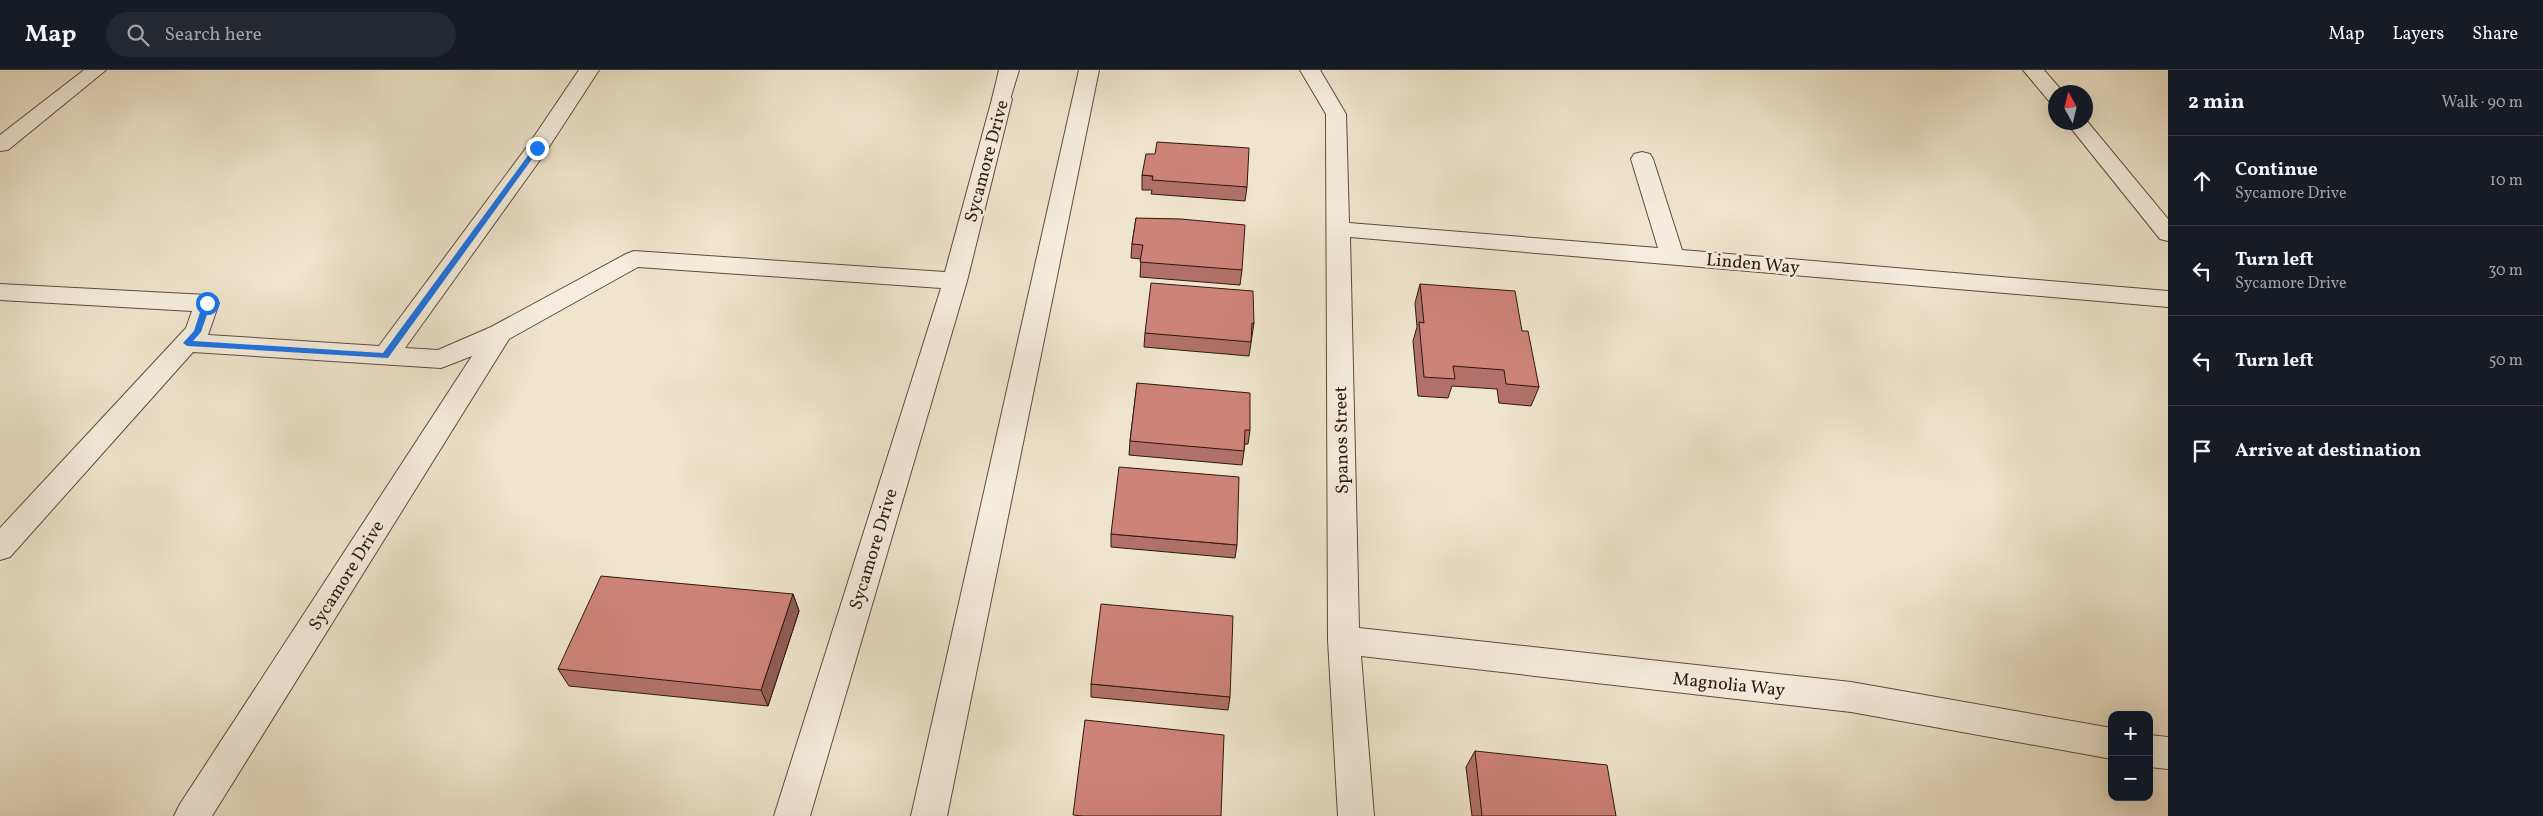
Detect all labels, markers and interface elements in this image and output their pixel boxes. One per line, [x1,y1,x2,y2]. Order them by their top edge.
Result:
search box [106,12,456,57]
text: Map [25,18,76,52]
icon: search [124,21,152,49]
text: Search here [164,22,262,48]
text: Map [2328,22,2364,47]
text: Layers [2392,22,2444,47]
text: Share [2472,22,2518,47]
north arrow [2048,85,2093,130]
text: 2 min [2188,88,2245,117]
text: Walk · 90 m [2441,92,2523,114]
street label: Sycamore Drive [959,97,1016,225]
route end [526,137,549,160]
text: Continue [2235,157,2318,183]
icon: ahead [2188,167,2216,195]
text: 10 m [2490,170,2523,192]
text: Sycamore Drive [2235,183,2347,205]
text: Turn left [2235,247,2314,273]
street label: Linden Way [1705,248,1801,281]
icon: left [2188,257,2216,285]
text: 30 m [2488,260,2523,282]
text: Sycamore Drive [2235,273,2347,295]
route start [196,292,219,315]
icon: left [2188,347,2216,375]
text: Turn left [2235,348,2314,374]
text: 50 m [2489,350,2523,372]
street label: Spanos Street [1329,386,1356,494]
icon: arrive [2188,437,2216,465]
text: Arrive at destination [2235,438,2421,464]
street label: Sycamore Drive [844,486,905,613]
street label: Sycamore Drive [303,516,391,636]
street label: Magnolia Way [1671,667,1787,704]
map controls [2108,711,2153,801]
button: + [2108,711,2153,756]
button: − [2108,756,2153,801]

